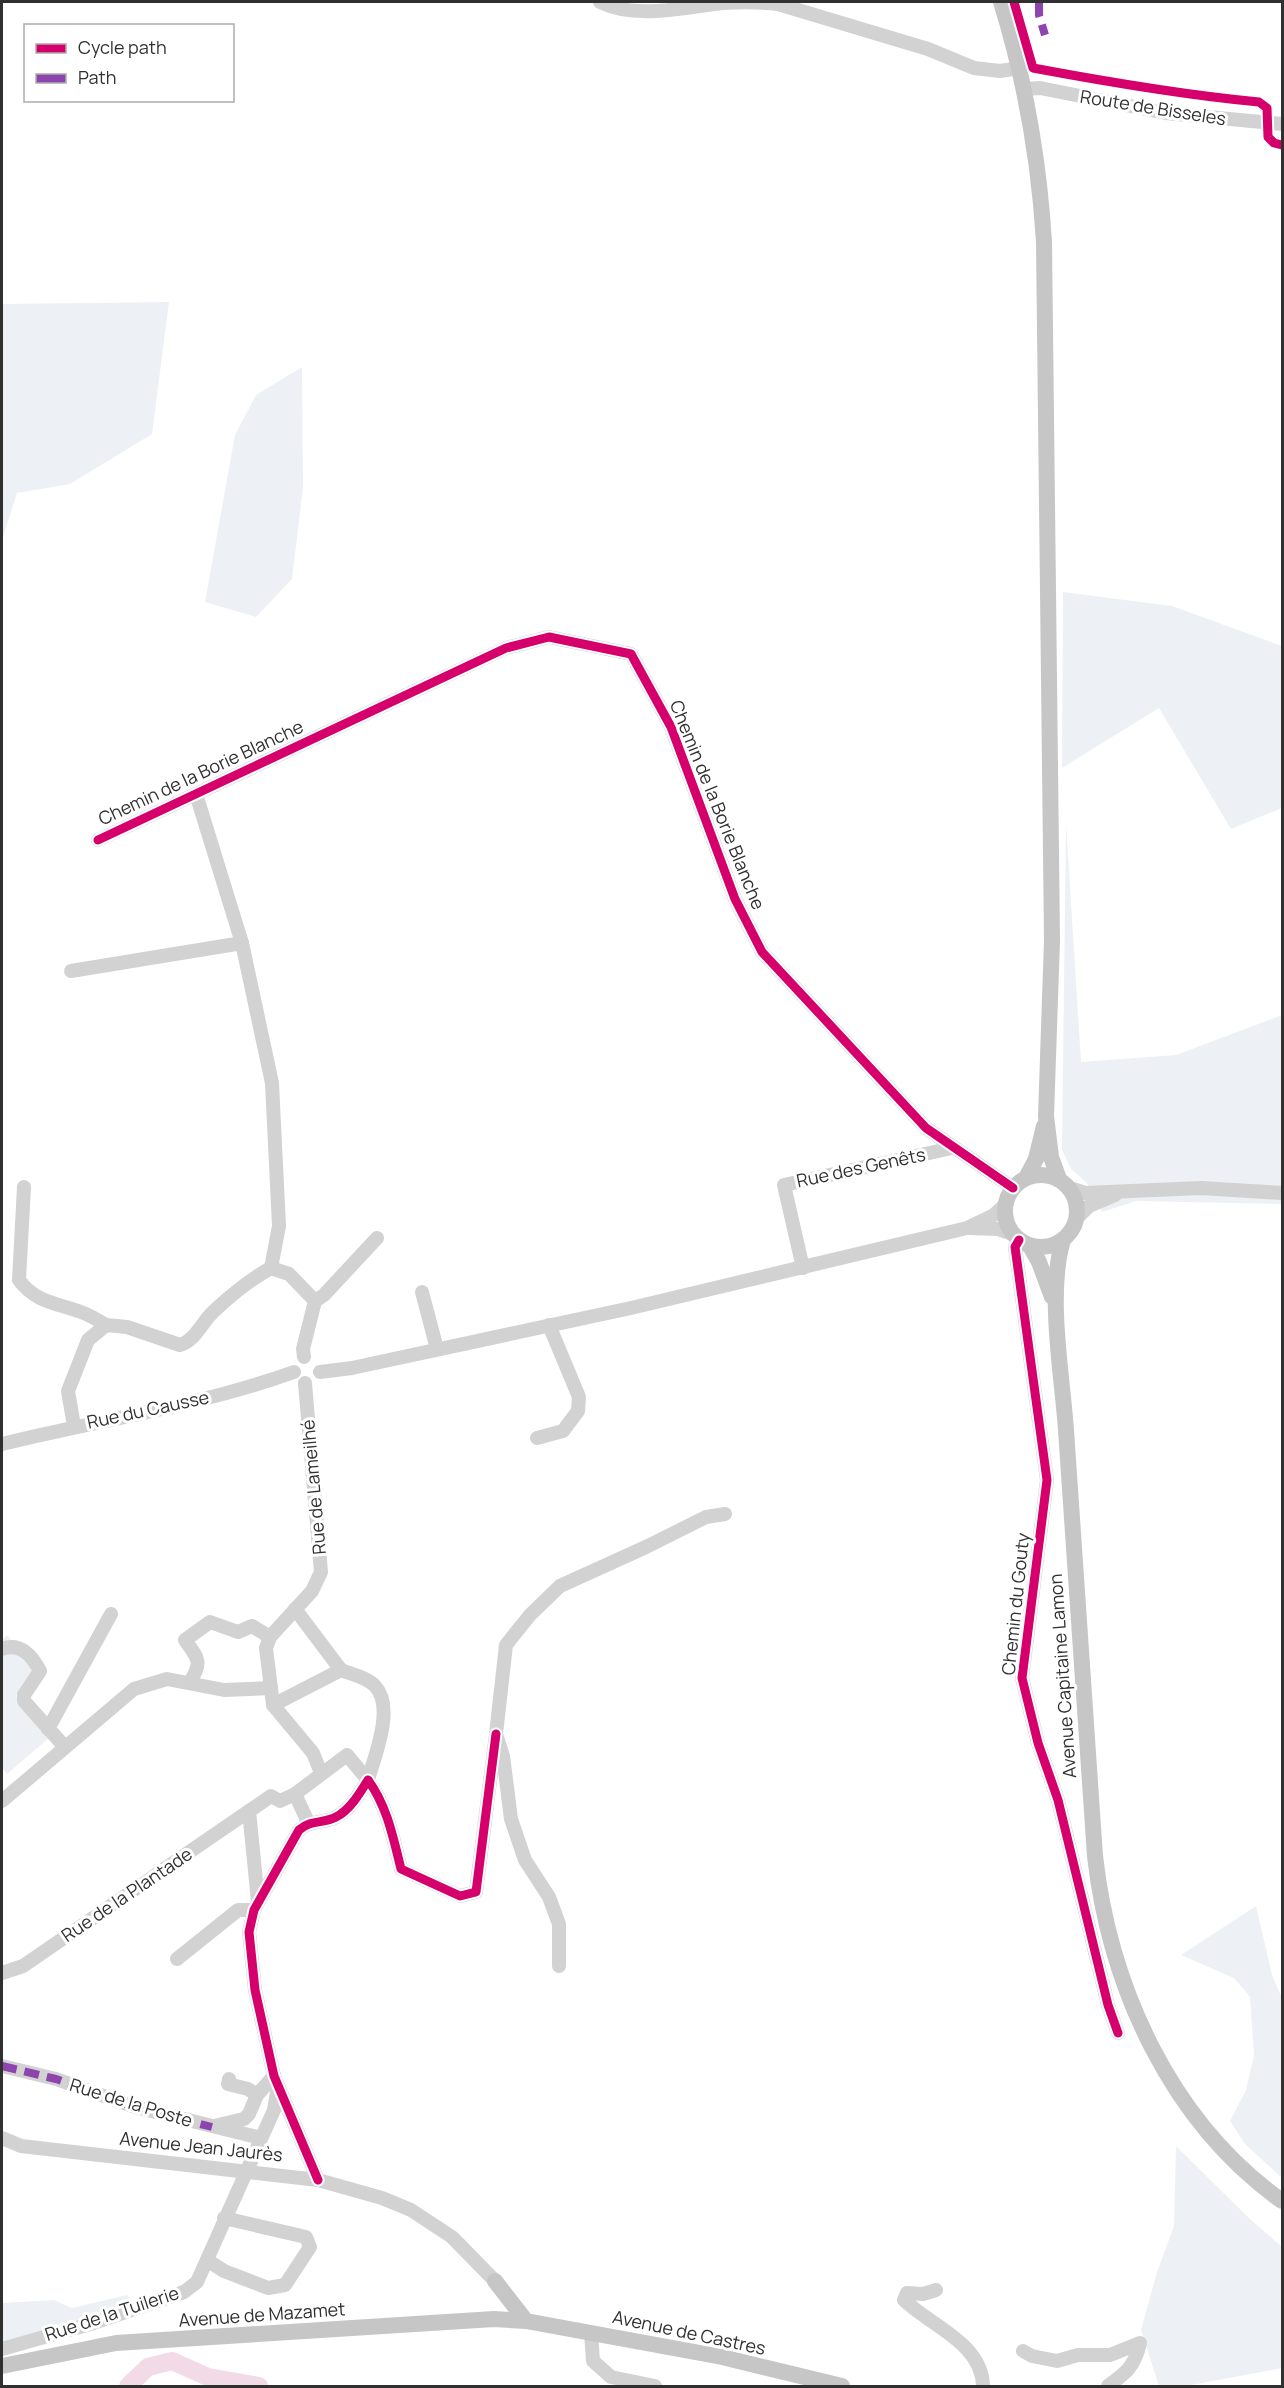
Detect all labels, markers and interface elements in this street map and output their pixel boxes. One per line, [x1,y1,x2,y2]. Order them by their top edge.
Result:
legend [24,24,234,102]
text: Cycle path [78,35,167,59]
text: Path [78,65,116,89]
street label: Route de Bisseles [1079,84,1228,130]
street label: Chemin de la Borie Blanche [665,696,771,913]
street label: Chemin de la Borie Blanche [94,714,307,830]
street label: Rue des Genêts [794,1142,927,1192]
street label: Rue du Causse [85,1384,211,1434]
street label: Rue de Lameilhé [295,1419,331,1556]
street label: Chemin du Gouty [996,1531,1034,1676]
street label: Avenue Capitaine Lamon [1043,1573,1081,1779]
street label: Rue de la Plantade [56,1841,197,1947]
street label: Rue de la Poste [67,2072,196,2132]
street label: Avenue Jean Jaurès [118,2126,284,2166]
street label: Rue de la Tuilerie [42,2280,182,2346]
street label: Avenue de Mazamet [178,2296,346,2332]
street label: Avenue de Castres [611,2304,768,2360]

